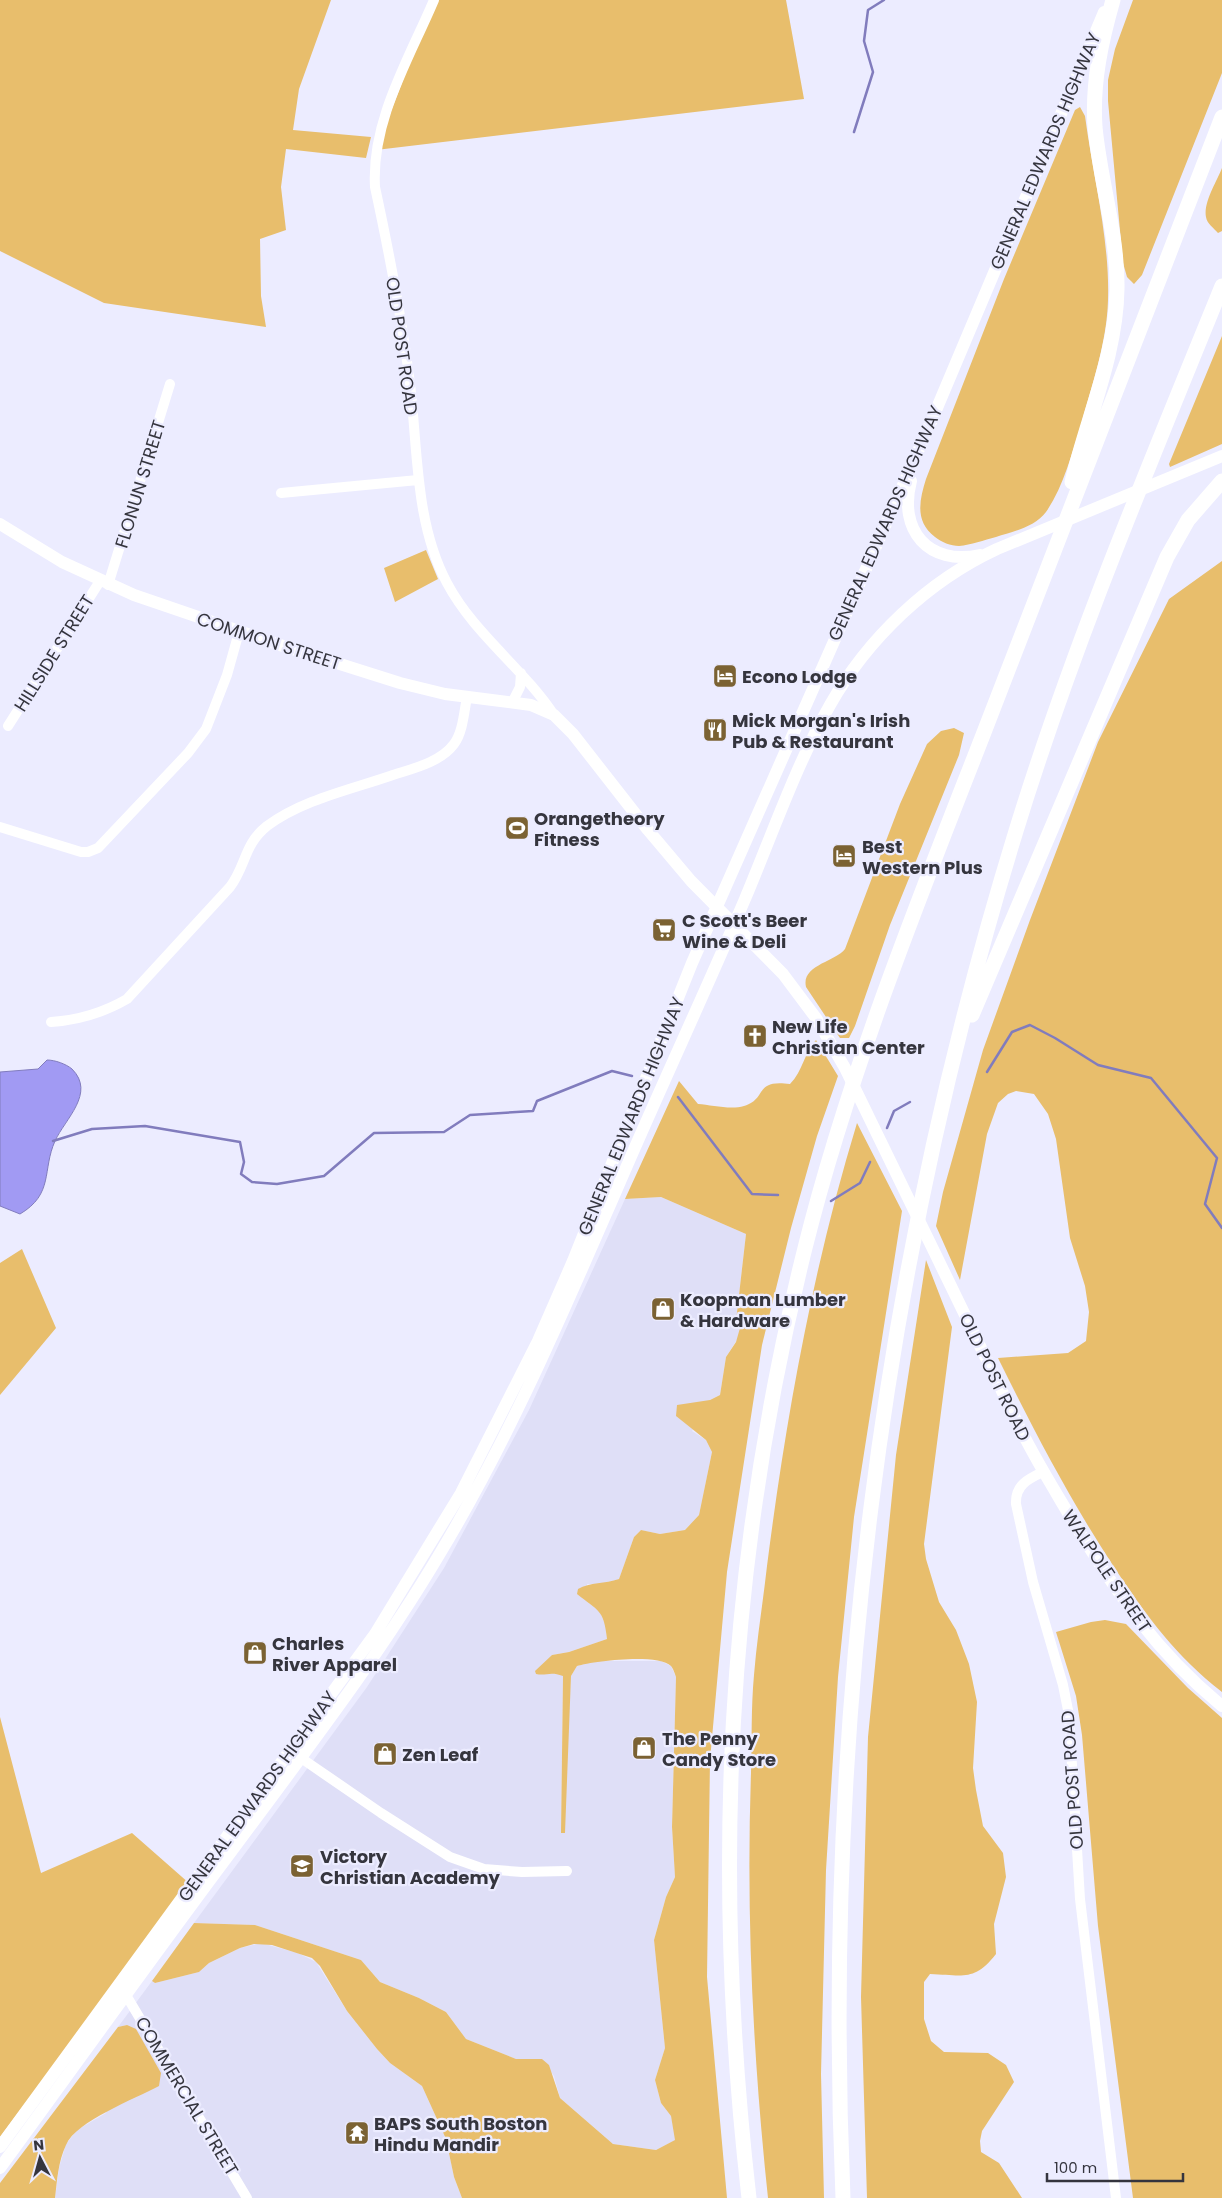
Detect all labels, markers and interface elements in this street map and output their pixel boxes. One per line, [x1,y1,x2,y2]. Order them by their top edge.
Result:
street label: GENERAL EDWARDS HIGHWAY [984,28,1107,273]
street label: OLD POST ROAD [380,275,424,417]
street label: GENERAL EDWARDS HIGHWAY [822,401,948,645]
street label: FLONUN STREET [109,417,171,551]
street label: HILLSIDE STREET [8,589,100,716]
street label: COMMON STREET [194,606,344,676]
hotel icon: Econo Lodge [712,663,738,689]
place label: Econo Lodge [742,664,857,689]
place label: Mick Morgan's Irish Pub & Restaurant [732,708,910,754]
restaurant icon: Mick Morgan's Irish Pub & Restaurant [702,717,728,743]
place label: Orangetheory Fitness [534,806,665,852]
sports icon: Orangetheory Fitness [504,815,530,841]
place label: Best Western Plus [862,834,983,880]
hotel icon: Best Western Plus [831,843,857,869]
place label: C Scott's Beer Wine & Deli [682,908,807,954]
supermarket icon: C Scott's Beer Wine & Deli [651,917,677,943]
street label: GENERAL EDWARDS HIGHWAY [572,993,691,1239]
place label: New Life Christian Center [772,1014,925,1060]
church icon: New Life Christian Center [742,1023,768,1049]
place label: Koopman Lumber & Hardware [680,1287,846,1333]
shop icon: Koopman Lumber & Hardware [650,1296,676,1322]
street label: OLD POST ROAD [953,1309,1037,1445]
street label: WALPOLE STREET [1057,1505,1158,1638]
place label: Charles River Apparel [272,1631,397,1677]
shop icon: Charles River Apparel [242,1640,268,1666]
street label: GENERAL EDWARDS HIGHWAY [172,1685,342,1907]
street label: OLD POST ROAD [1055,1710,1089,1850]
place label: The Penny Candy Store [662,1726,776,1772]
shop icon: The Penny Candy Store [631,1735,657,1761]
shop icon: Zen Leaf [372,1741,398,1767]
place label: Zen Leaf [402,1742,479,1767]
place label: Victory Christian Academy [320,1844,500,1890]
school or university icon: Victory Christian Academy [289,1853,315,1879]
street label: COMMERCIAL STREET [129,2012,245,2181]
place label: BAPS South Boston Hindu Mandir [374,2111,547,2157]
temple icon: BAPS South Boston Hindu Mandir [344,2120,370,2146]
north arrow [15,2133,65,2183]
text: N [32,2135,45,2156]
scale bar [1047,2150,1183,2182]
text: 100 m [1054,2157,1097,2178]

